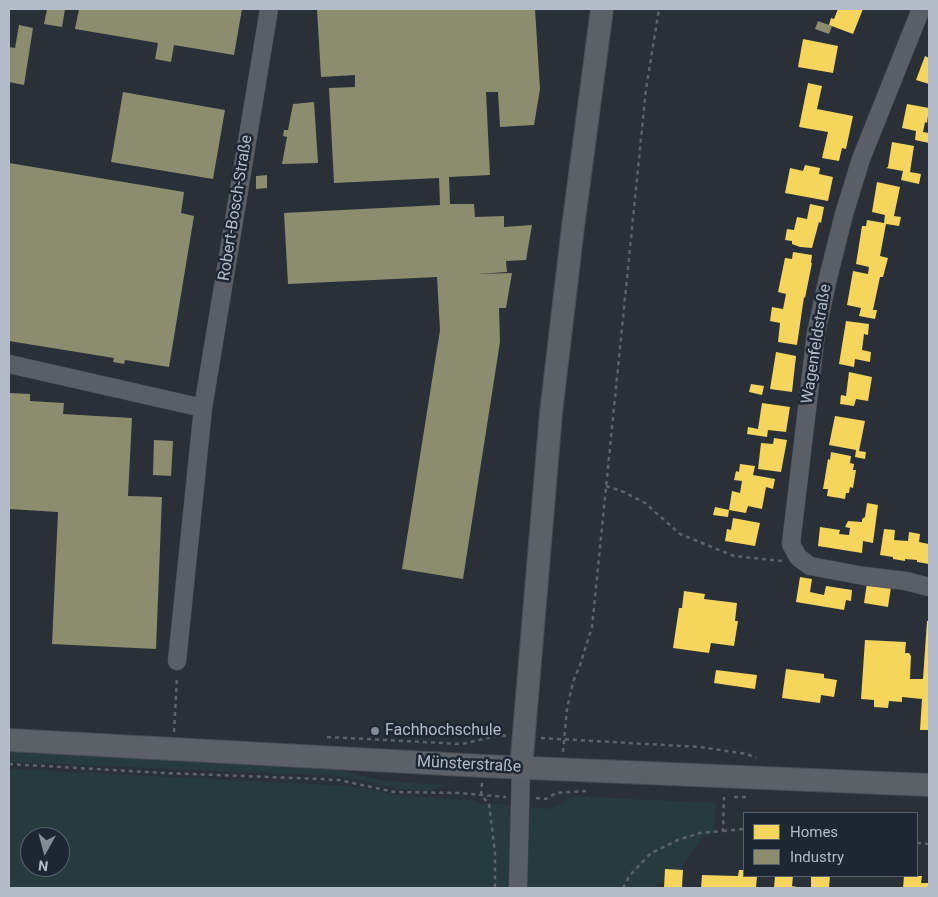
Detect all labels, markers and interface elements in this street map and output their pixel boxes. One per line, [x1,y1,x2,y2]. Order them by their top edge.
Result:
street label: Robert-Bosch-Straße [215,134,257,282]
street label: Wagenfeldstraße [798,283,836,405]
place label: Fachhochschule [385,721,501,741]
marker: Fachhochschule [369,725,381,737]
street label: Münsterstraße [416,753,522,777]
legend [743,812,918,877]
text: Homes [790,823,838,841]
north arrow [20,827,70,877]
text: Industry [790,848,844,866]
text: N [37,857,49,874]

